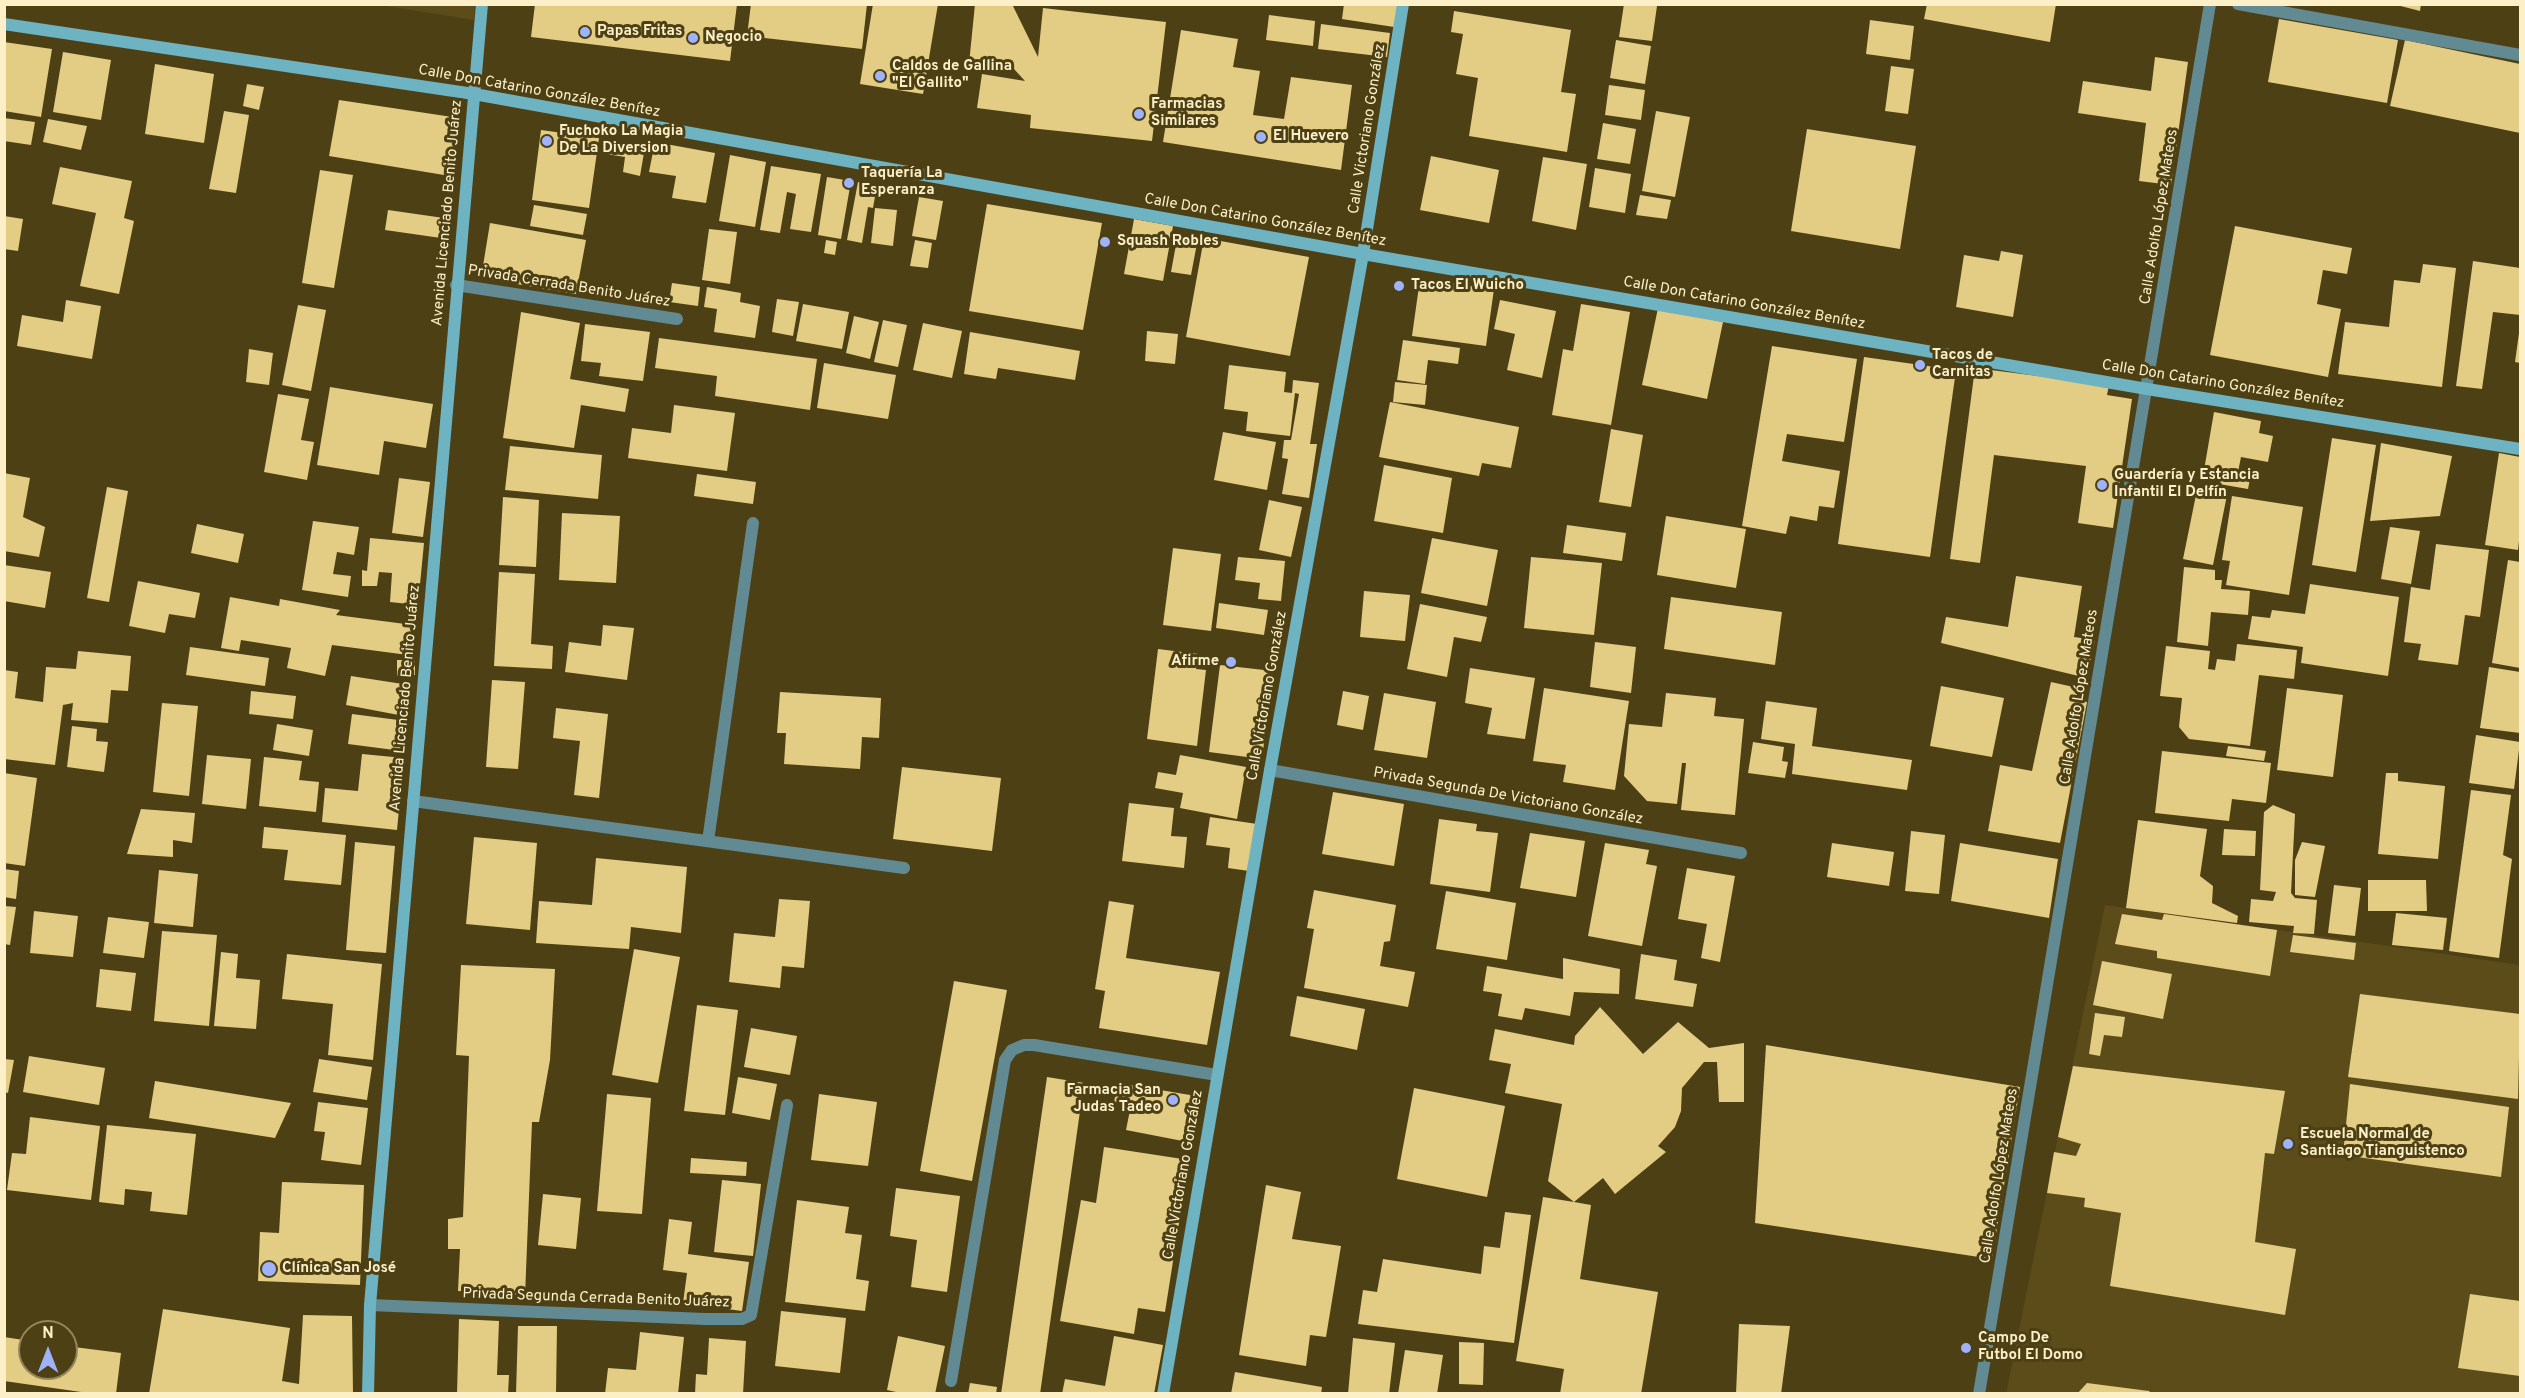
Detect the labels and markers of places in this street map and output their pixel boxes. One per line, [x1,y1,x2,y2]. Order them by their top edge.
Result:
place label: Papas Fritas [597,23,682,41]
marker: Papas Fritas [578,25,592,39]
place label: Negocio [705,29,762,47]
marker: Negocio [686,31,700,45]
place label: Caldos de Gallina "El Gallito" [892,58,1012,93]
marker: Caldos de Gallina "El Gallito" [873,69,887,83]
place label: Farmacias Similares [1151,96,1223,131]
marker: Farmacias Similares [1132,107,1146,121]
place label: Fuchoko La Magia De La Diversion [559,123,683,158]
place label: El Huevero [1273,128,1349,146]
marker: El Huevero [1254,130,1268,144]
marker: Fuchoko La Magia De La Diversion [540,134,554,148]
place label: Taquería La Esperanza [861,165,943,200]
marker: Taquería La Esperanza [842,176,856,190]
place label: Squash Robles [1117,233,1219,251]
marker: Squash Robles [1098,235,1112,249]
place label: Tacos El Wuicho [1411,277,1524,295]
marker: Tacos El Wuicho [1392,279,1406,293]
place label: Tacos de Carnitas [1932,347,1993,382]
marker: Tacos de Carnitas [1913,358,1927,372]
place label: Guardería y Estancia Infantil El Delfín [2114,467,2260,502]
marker: Guardería y Estancia Infantil El Delfín [2095,478,2109,492]
place label: Afirme [1171,653,1219,671]
marker: Afirme [1224,655,1238,669]
place label: Farmacia San Judas Tadeo [1067,1082,1161,1117]
marker: Farmacia San Judas Tadeo [1166,1093,1180,1107]
place label: Escuela Normal de Santiago Tianguistenco [2300,1126,2465,1161]
marker: Escuela Normal de Santiago Tianguistenco [2281,1137,2295,1151]
marker: Clínica San José [260,1260,278,1278]
place label: Clínica San José [282,1260,396,1278]
place label: Campo De Futbol El Domo [1978,1330,2083,1365]
marker: Campo De Futbol El Domo [1959,1341,1973,1355]

